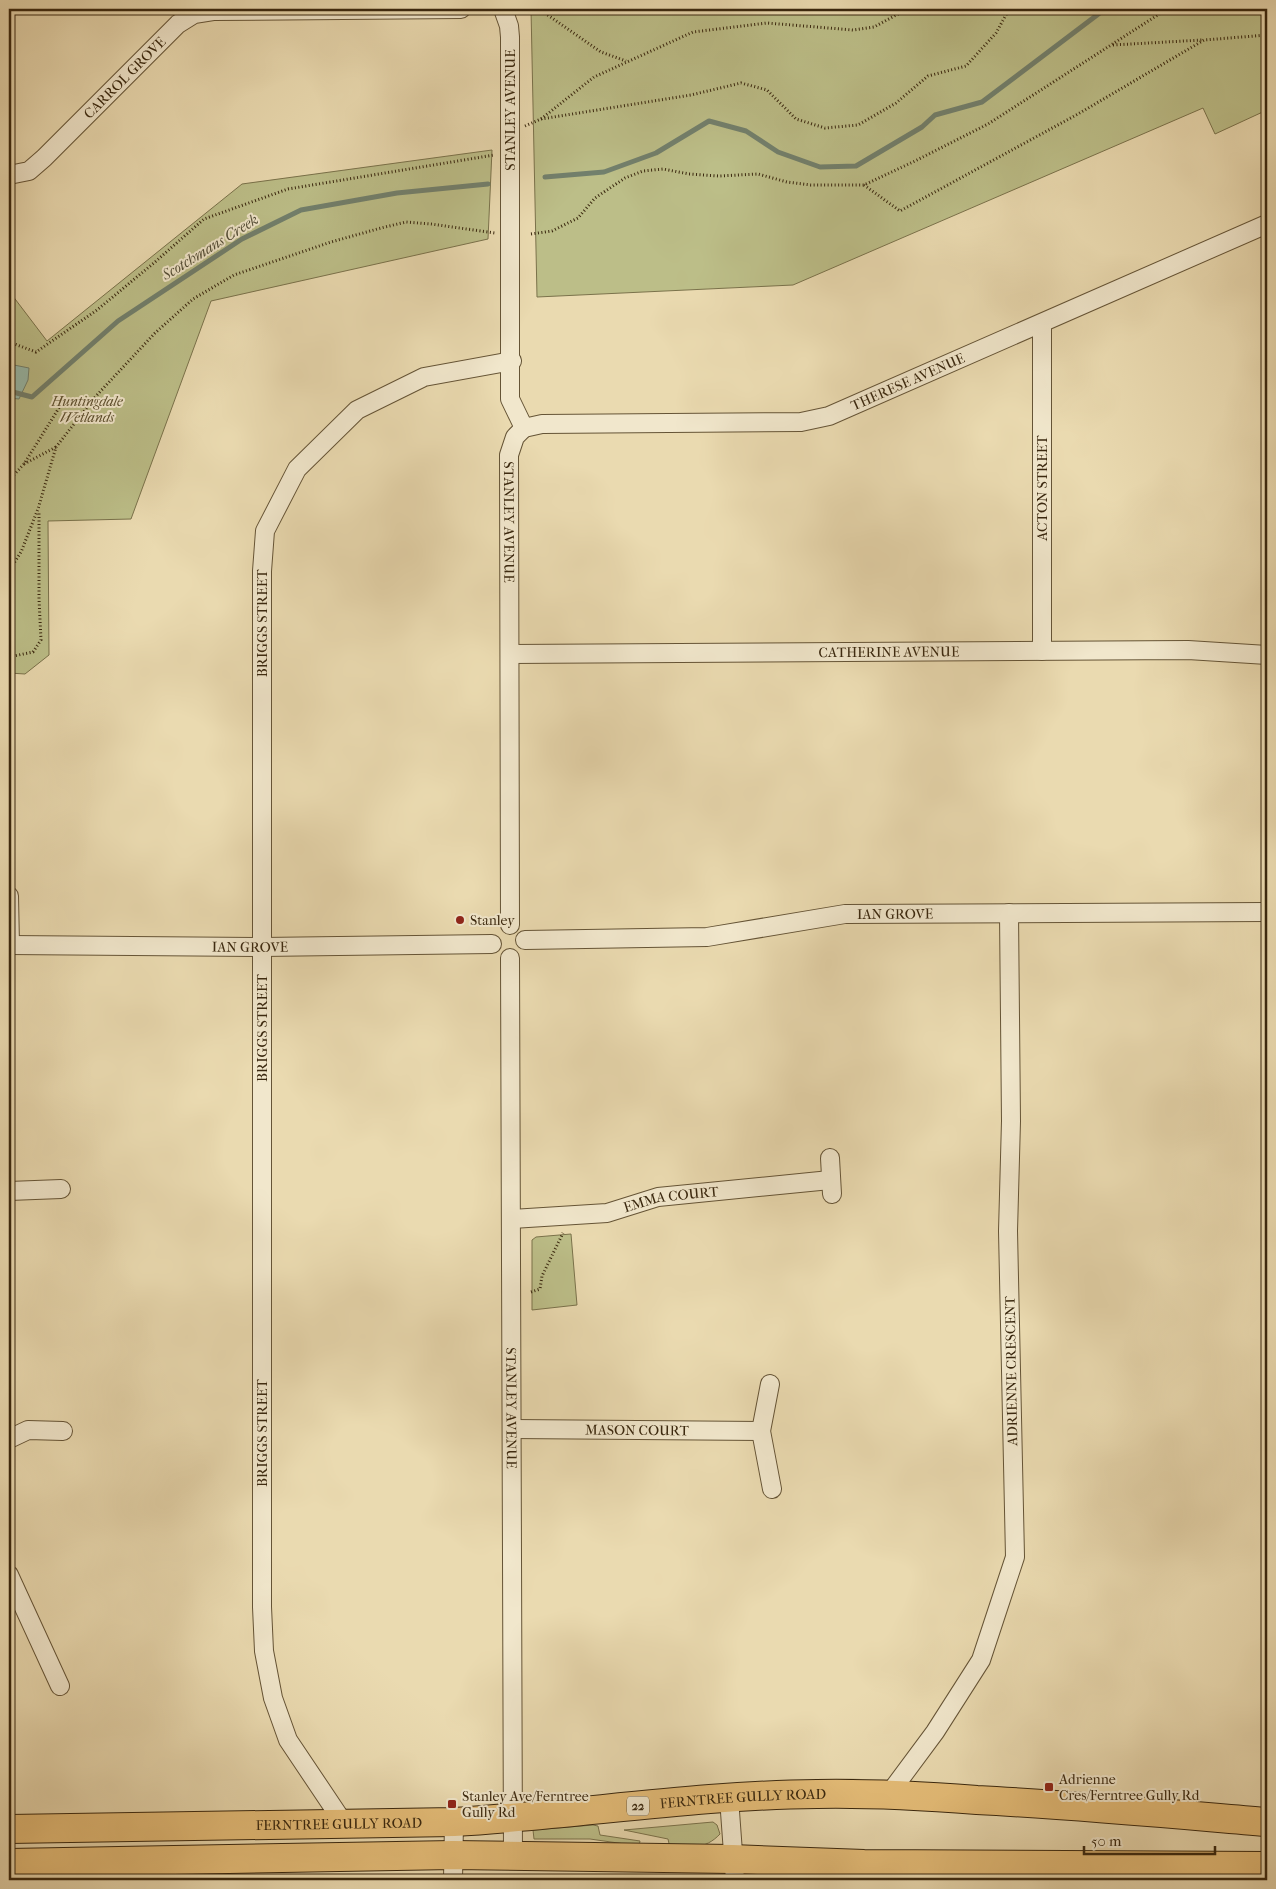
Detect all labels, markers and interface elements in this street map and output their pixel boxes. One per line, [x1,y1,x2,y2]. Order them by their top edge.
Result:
street label: CARROL GROVE [80,33,170,122]
street label: STANLEY AVENUE [502,49,519,171]
water label: Scotchmans Creek [158,210,262,284]
street label: THERESE AVENUE [848,349,968,414]
park label: Huntingdale Wetlands [50,393,123,426]
street label: ACTON STREET [1034,435,1051,542]
street label: STANLEY AVENUE [500,461,517,583]
street label: BRIGGS STREET [254,569,271,677]
street label: CATHERINE AVENUE [818,643,960,661]
street label: IAN GROVE [857,906,934,923]
place label: Stanley [470,912,515,929]
marker: Stanley [454,914,466,926]
street label: IAN GROVE [212,939,289,956]
street label: BRIGGS STREET [254,973,271,1082]
street label: EMMA COURT [621,1183,720,1216]
street label: ADRIENNE CRESCENT [1002,1295,1021,1447]
street label: STANLEY AVENUE [502,1347,520,1469]
street label: BRIGGS STREET [254,1378,271,1487]
street label: MASON COURT [585,1422,690,1439]
place label: Adrienne Cres/Ferntree Gully Rd [1058,1771,1200,1804]
marker: Adrienne Cres/Ferntree Gully Rd [1043,1781,1055,1793]
street label: FERNTREE GULLY ROAD [659,1786,826,1812]
place label: Stanley Ave/Ferntree Gully Rd [462,1788,589,1821]
road number: 22 [627,1796,649,1815]
marker: Stanley Ave/Ferntree Gully Rd [446,1798,458,1810]
street label: FERNTREE GULLY ROAD [256,1814,423,1834]
scale bar [1084,1824,1215,1856]
text: 50 m [1091,1832,1122,1850]

